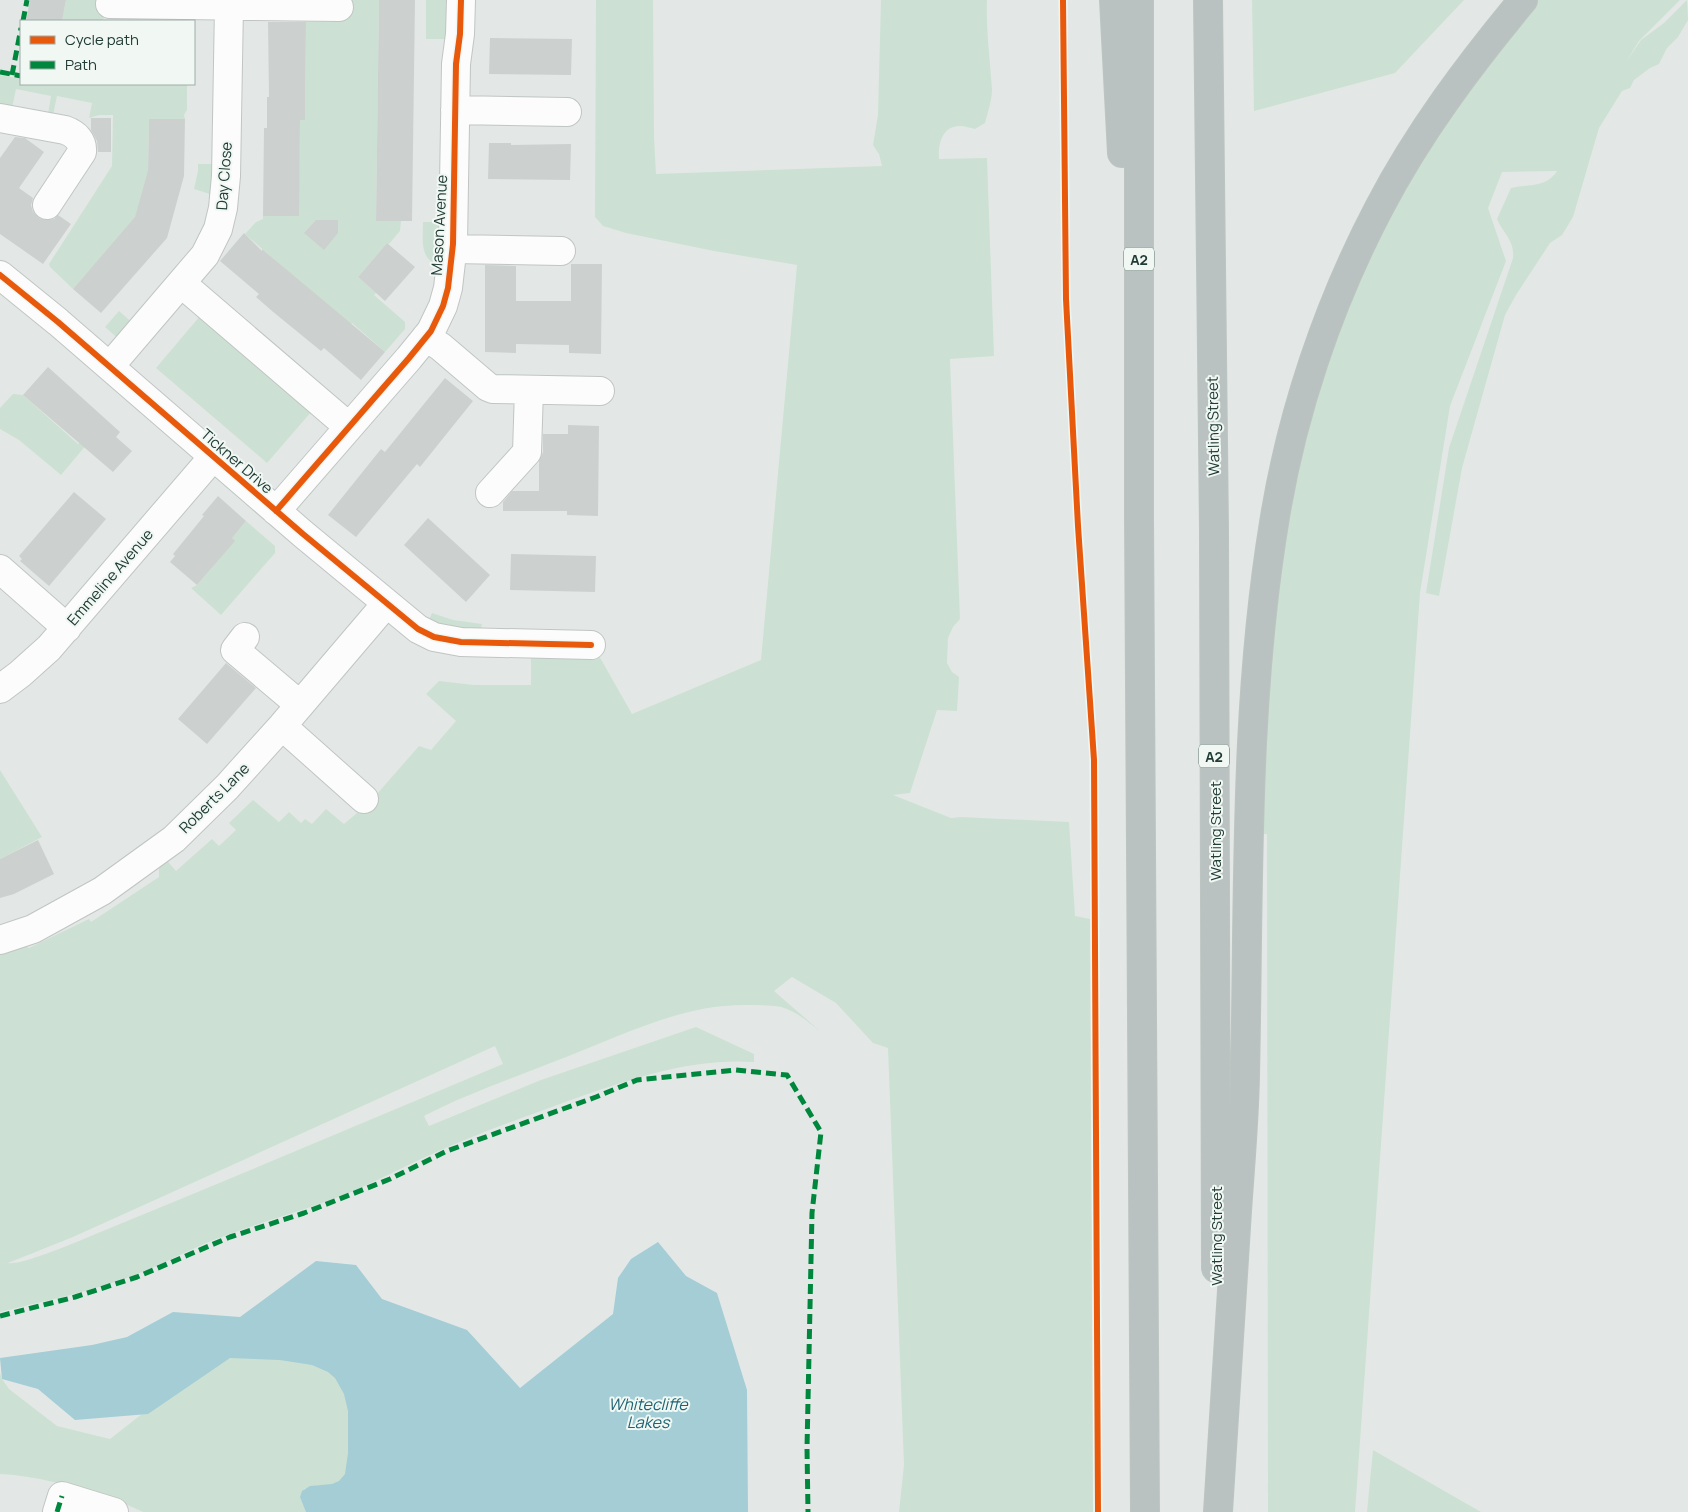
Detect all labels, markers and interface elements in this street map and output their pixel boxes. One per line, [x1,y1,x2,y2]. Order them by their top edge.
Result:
legend [20,20,195,85]
text: Cycle path [65,29,139,50]
text: Path [65,54,97,75]
street label: Day Close [211,141,237,211]
street label: Mason Avenue [426,174,452,276]
road number: A2 [1124,248,1154,270]
street label: Watling Street [1202,376,1224,476]
street label: Tickner Drive [196,424,278,498]
street label: Emmeline Avenue [62,524,158,630]
road number: A2 [1199,744,1229,768]
street label: Roberts Lane [174,758,254,838]
street label: Watling Street [1205,781,1226,881]
street label: Watling Street [1206,1186,1227,1286]
water label: Whitecliffe Lakes [608,1393,689,1433]

